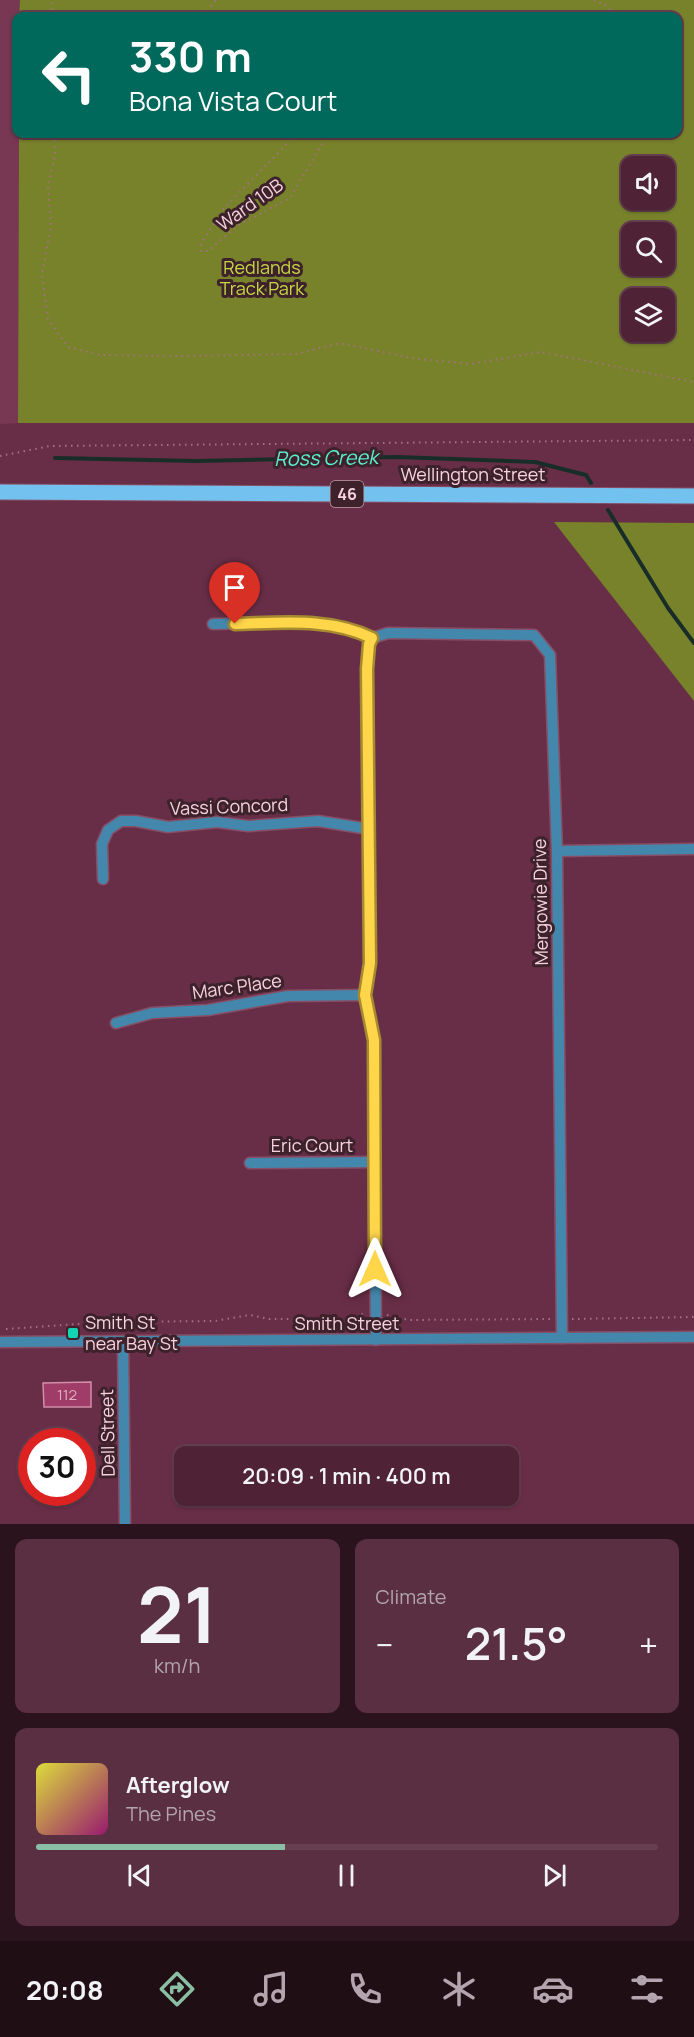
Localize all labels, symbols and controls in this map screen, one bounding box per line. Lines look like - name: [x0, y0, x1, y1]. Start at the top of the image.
- text: 330 m: [129, 27, 252, 85]
- icon: left: [30, 36, 108, 114]
- text: Bona Vista Court: [129, 82, 337, 119]
- map controls: [621, 156, 675, 342]
- button: sound: [621, 156, 675, 210]
- street label: Ward 10B: [212, 173, 287, 236]
- button: search: [621, 222, 675, 276]
- park label: Redlands Track Park: [220, 255, 305, 300]
- button: layers: [621, 288, 675, 342]
- water label: Ross Creek: [274, 443, 381, 472]
- street label: Wellington Street: [401, 462, 545, 486]
- road number: 46: [330, 481, 364, 507]
- pin: [209, 562, 260, 624]
- icon: arrive: [218, 571, 251, 604]
- street label: Vassi Concord: [169, 792, 288, 820]
- street label: Mergowie Drive: [527, 838, 553, 966]
- street label: Marc Place: [190, 968, 283, 1004]
- street label: Eric Court: [271, 1133, 353, 1157]
- position arrow: [343, 1237, 407, 1301]
- place label: Smith St near Bay St: [85, 1310, 178, 1355]
- street label: Smith Street: [295, 1311, 399, 1335]
- marker: Smith St near Bay St: [66, 1326, 80, 1340]
- house number: 112: [57, 1384, 77, 1405]
- street label: Dell Street: [94, 1389, 120, 1477]
- speed limit sign: 30: [18, 1428, 96, 1506]
- text: 20:09 · 1 min · 400 m: [242, 1461, 451, 1491]
- text: 21: [137, 1560, 218, 1666]
- text: Climate: [376, 1583, 447, 1610]
- text: 21.5°: [465, 1612, 568, 1674]
- text: −: [376, 1622, 393, 1667]
- text: +: [639, 1622, 658, 1667]
- text: km/h: [154, 1652, 201, 1679]
- text: Afterglow: [126, 1770, 230, 1800]
- text: The Pines: [126, 1800, 216, 1827]
- icon: previous: [123, 1859, 156, 1892]
- icon: pause: [330, 1859, 363, 1892]
- icon: next: [538, 1859, 571, 1892]
- icon: directions: [156, 1968, 198, 2010]
- icon: music: [250, 1968, 292, 2010]
- icon: phone: [344, 1968, 386, 2010]
- icon: climate: [438, 1968, 480, 2010]
- icon: car: [532, 1968, 574, 2010]
- icon: filters: [626, 1968, 668, 2010]
- text: 20:08: [26, 1971, 103, 2008]

